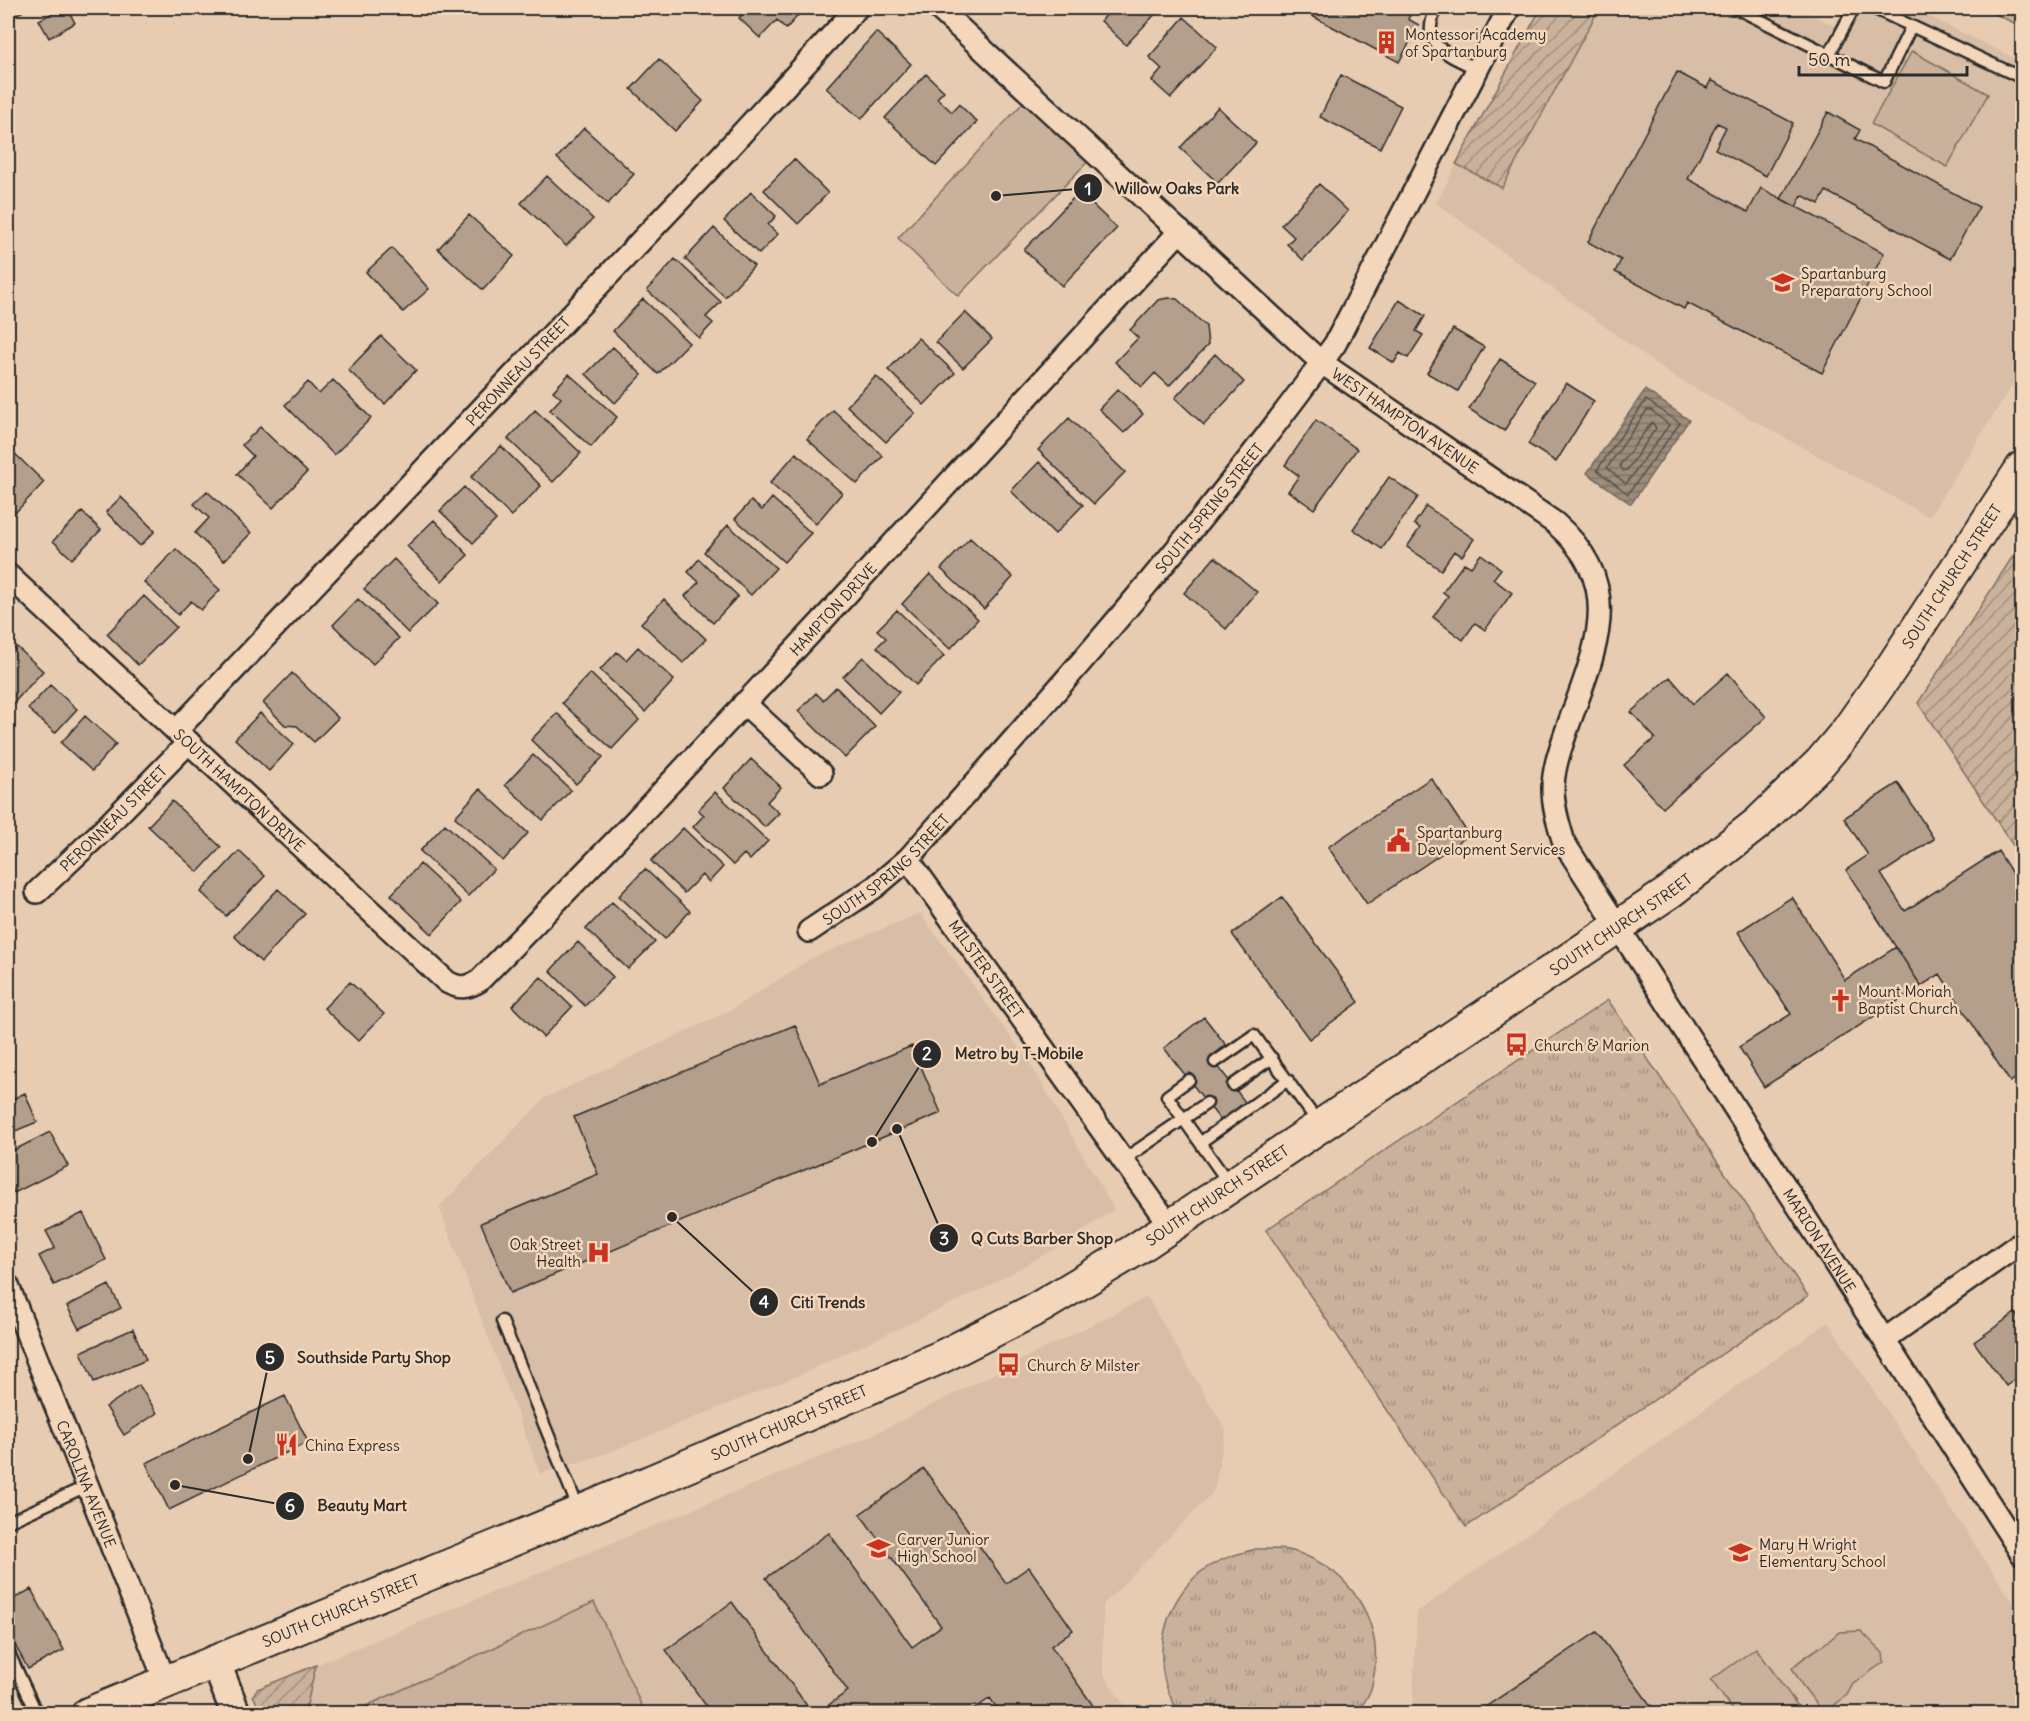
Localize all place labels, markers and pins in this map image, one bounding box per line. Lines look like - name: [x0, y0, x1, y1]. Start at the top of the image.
- place label: Montessori Academy of Spartanburg: [1405, 25, 1546, 61]
- building icon: Montessori Academy of Spartanburg: [1374, 30, 1400, 56]
- callout: Willow Oaks Park: [1073, 171, 1251, 205]
- place label: Spartanburg Preparatory School: [1801, 264, 1932, 300]
- school or university icon: Spartanburg Preparatory School: [1770, 269, 1796, 295]
- place label: Spartanburg Development Services: [1417, 823, 1565, 859]
- public building icon: Spartanburg Development Services: [1386, 828, 1412, 854]
- place label: Mount Moriah Baptist Church: [1858, 982, 1959, 1018]
- church icon: Mount Moriah Baptist Church: [1827, 987, 1853, 1013]
- bus stop icon: Church & Marion: [1503, 1032, 1529, 1058]
- place label: Church & Marion: [1534, 1036, 1650, 1055]
- callout: Metro by T-Mobile: [912, 1037, 1095, 1071]
- callout: Q Cuts Barber Shop: [929, 1221, 1125, 1255]
- place label: Oak Street Health: [510, 1235, 581, 1271]
- hospital icon: Oak Street Health: [586, 1240, 612, 1266]
- callout: Citi Trends: [749, 1285, 877, 1319]
- callout: Southside Party Shop: [255, 1340, 463, 1374]
- bus stop icon: Church & Milster: [996, 1352, 1022, 1378]
- place label: Church & Milster: [1027, 1356, 1140, 1375]
- restaurant icon: China Express: [274, 1432, 300, 1458]
- place label: China Express: [305, 1436, 400, 1455]
- callout: Beauty Mart: [275, 1489, 419, 1523]
- place label: Carver Junior High School: [897, 1530, 989, 1566]
- school or university icon: Carver Junior High School: [866, 1535, 892, 1561]
- place label: Mary H Wright Elementary School: [1759, 1535, 1886, 1571]
- school or university icon: Mary H Wright Elementary School: [1728, 1540, 1754, 1566]

